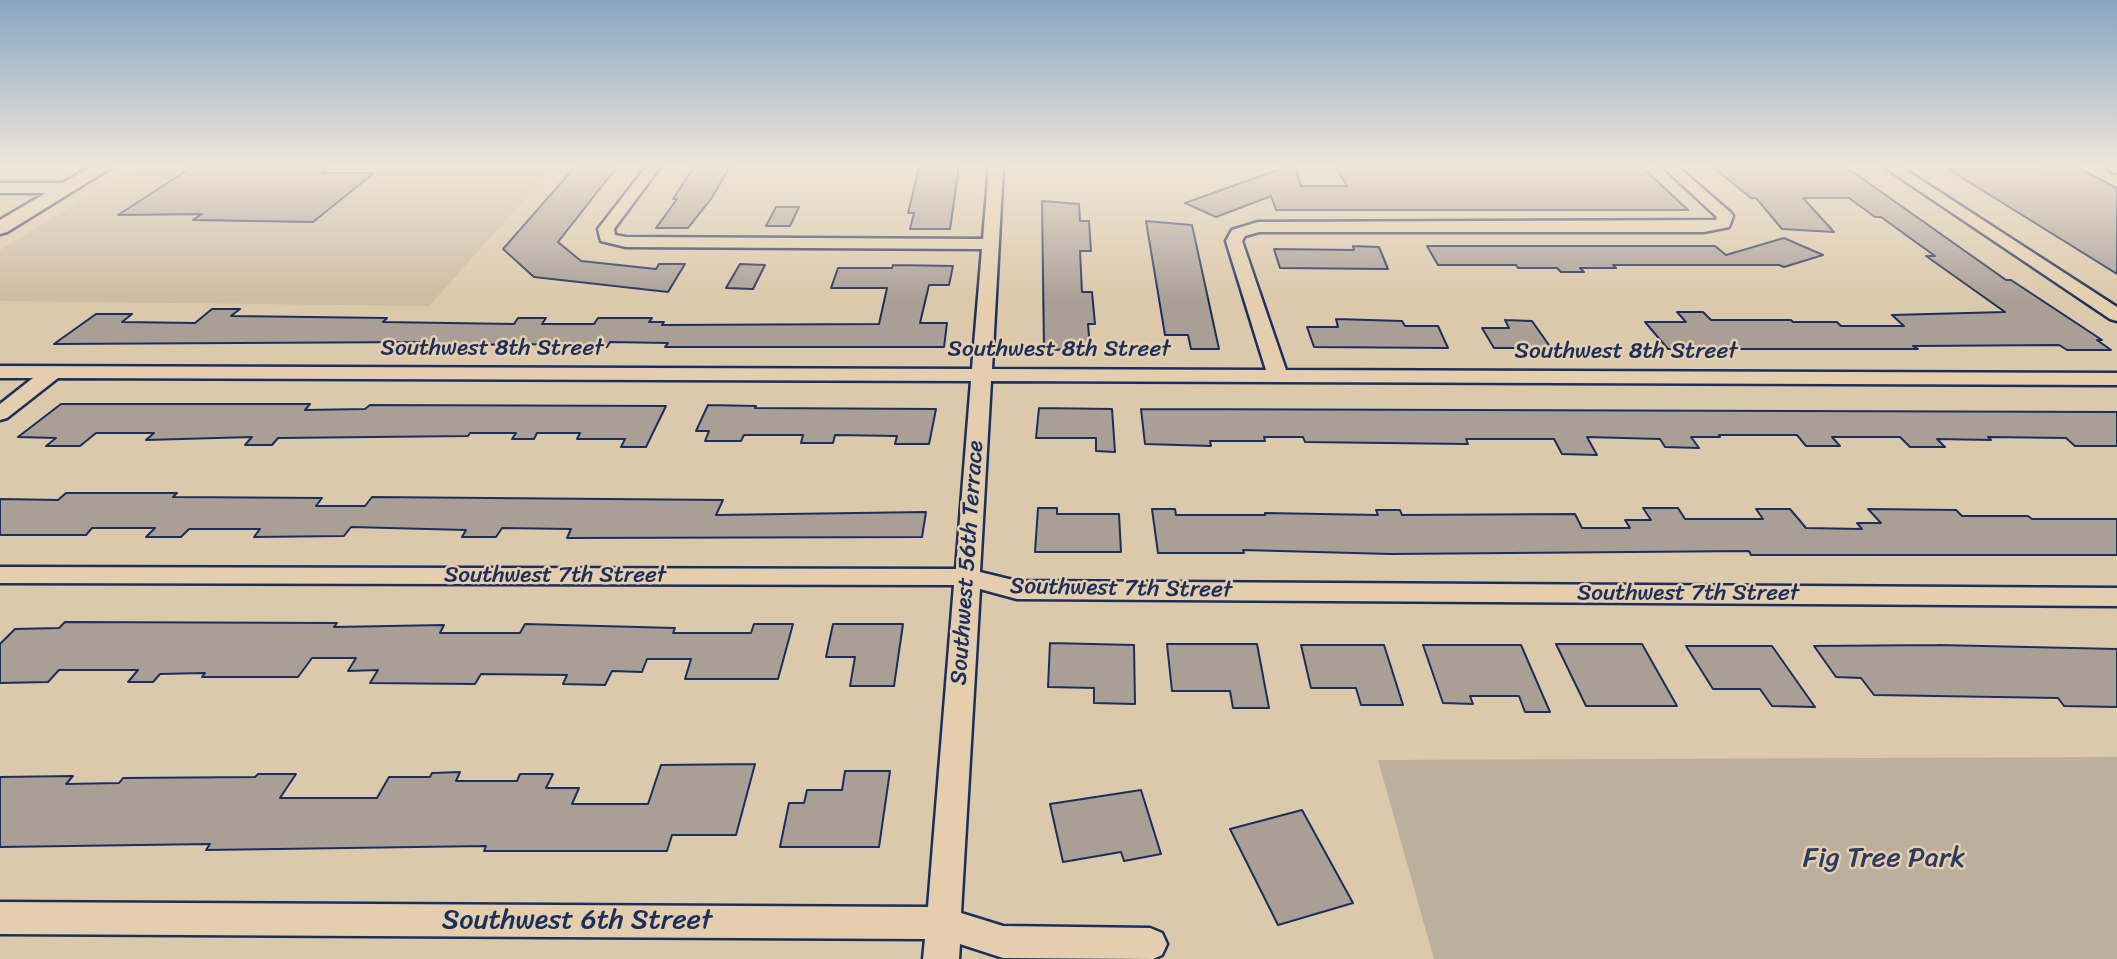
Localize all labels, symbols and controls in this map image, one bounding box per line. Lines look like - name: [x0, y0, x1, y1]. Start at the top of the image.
- street label: Southwest 8th Street: [381, 335, 603, 363]
- street label: Southwest 8th Street: [948, 336, 1170, 364]
- street label: Southwest 8th Street: [1515, 338, 1737, 366]
- street label: Southwest 56th Terrace: [946, 440, 990, 686]
- street label: Southwest 7th Street: [444, 562, 666, 590]
- street label: Southwest 7th Street: [1010, 573, 1232, 605]
- street label: Southwest 7th Street: [1577, 580, 1799, 608]
- park label: Fig Tree Park: [1803, 842, 1965, 876]
- street label: Southwest 6th Street: [442, 904, 712, 938]

